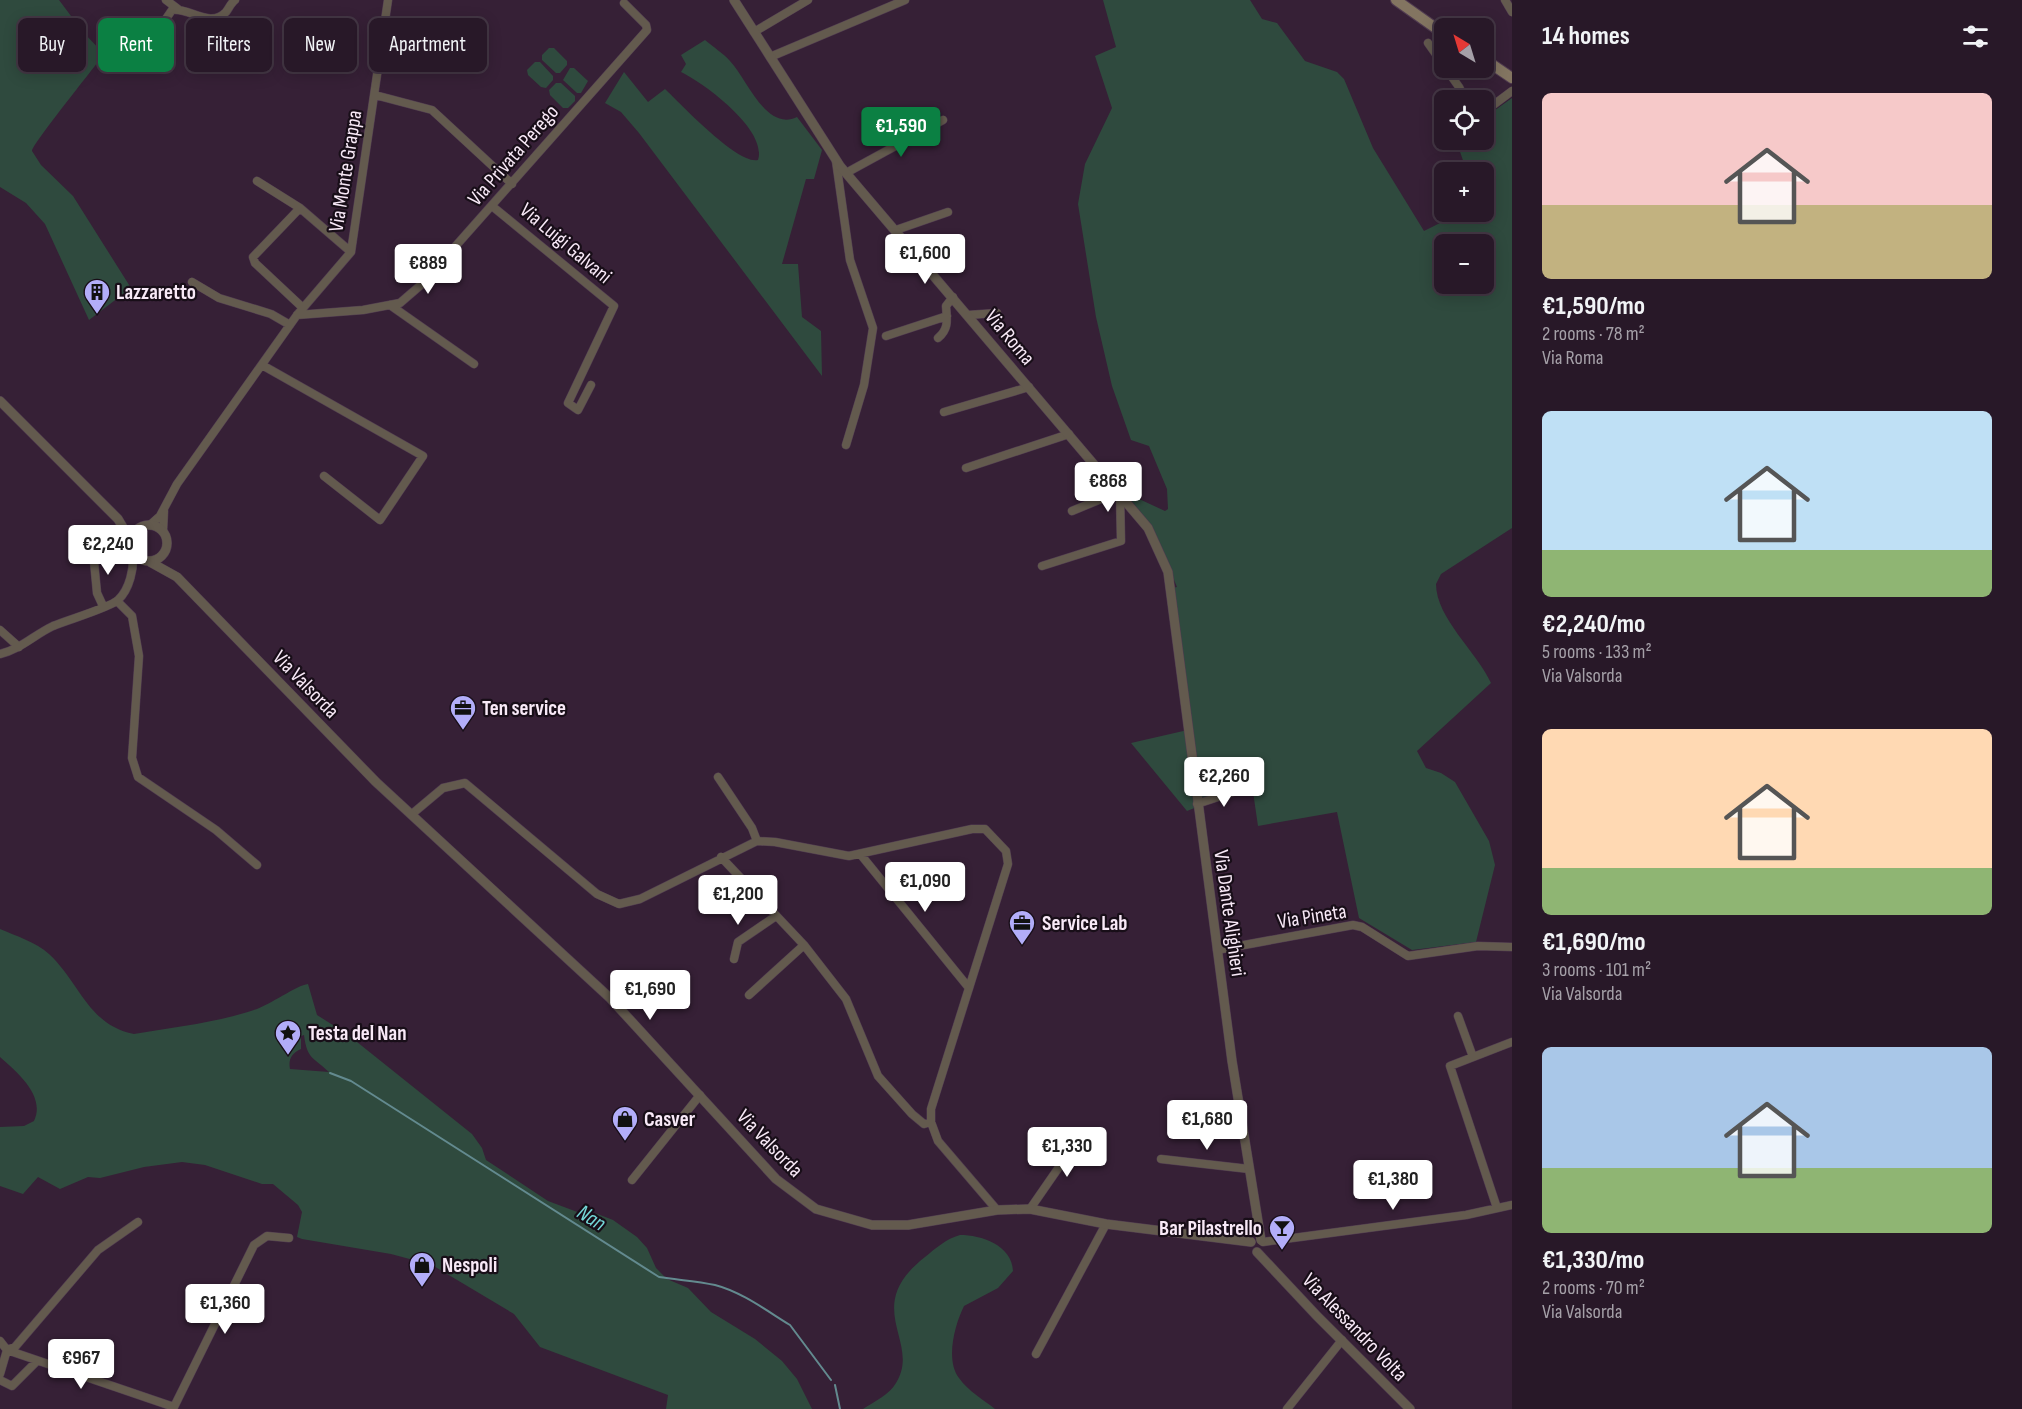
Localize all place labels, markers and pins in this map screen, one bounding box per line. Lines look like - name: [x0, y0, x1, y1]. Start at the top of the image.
- pin: €1,590: [852, 107, 950, 158]
- pin: €1,600: [876, 234, 974, 285]
- pin: €889: [392, 244, 464, 295]
- building icon: Lazzaretto: [82, 277, 112, 315]
- place label: Lazzaretto: [116, 280, 196, 305]
- pin: €868: [1072, 462, 1144, 513]
- pin: €2,240: [59, 525, 157, 576]
- office icon: Ten service: [448, 693, 478, 731]
- place label: Ten service: [482, 696, 566, 721]
- pin: €2,260: [1175, 757, 1273, 808]
- pin: €1,090: [876, 862, 974, 913]
- pin: €1,200: [689, 875, 787, 926]
- office icon: Service Lab: [1007, 908, 1037, 946]
- place label: Service Lab: [1042, 911, 1127, 936]
- pin: €1,690: [601, 970, 699, 1021]
- place icon: Testa del Nan: [273, 1018, 303, 1056]
- place label: Testa del Nan: [308, 1021, 406, 1046]
- pin: €1,680: [1158, 1100, 1256, 1151]
- shop icon: Casver: [610, 1104, 640, 1142]
- place label: Casver: [644, 1107, 696, 1132]
- pin: €1,330: [1018, 1127, 1116, 1178]
- pin: €1,380: [1344, 1160, 1442, 1211]
- bar icon: Bar Pilastrello: [1267, 1213, 1297, 1251]
- place label: Bar Pilastrello: [1159, 1216, 1262, 1241]
- shop icon: Nespoli: [407, 1250, 437, 1288]
- place label: Nespoli: [442, 1253, 497, 1278]
- pin: €1,360: [176, 1284, 274, 1335]
- pin: €967: [45, 1339, 117, 1390]

